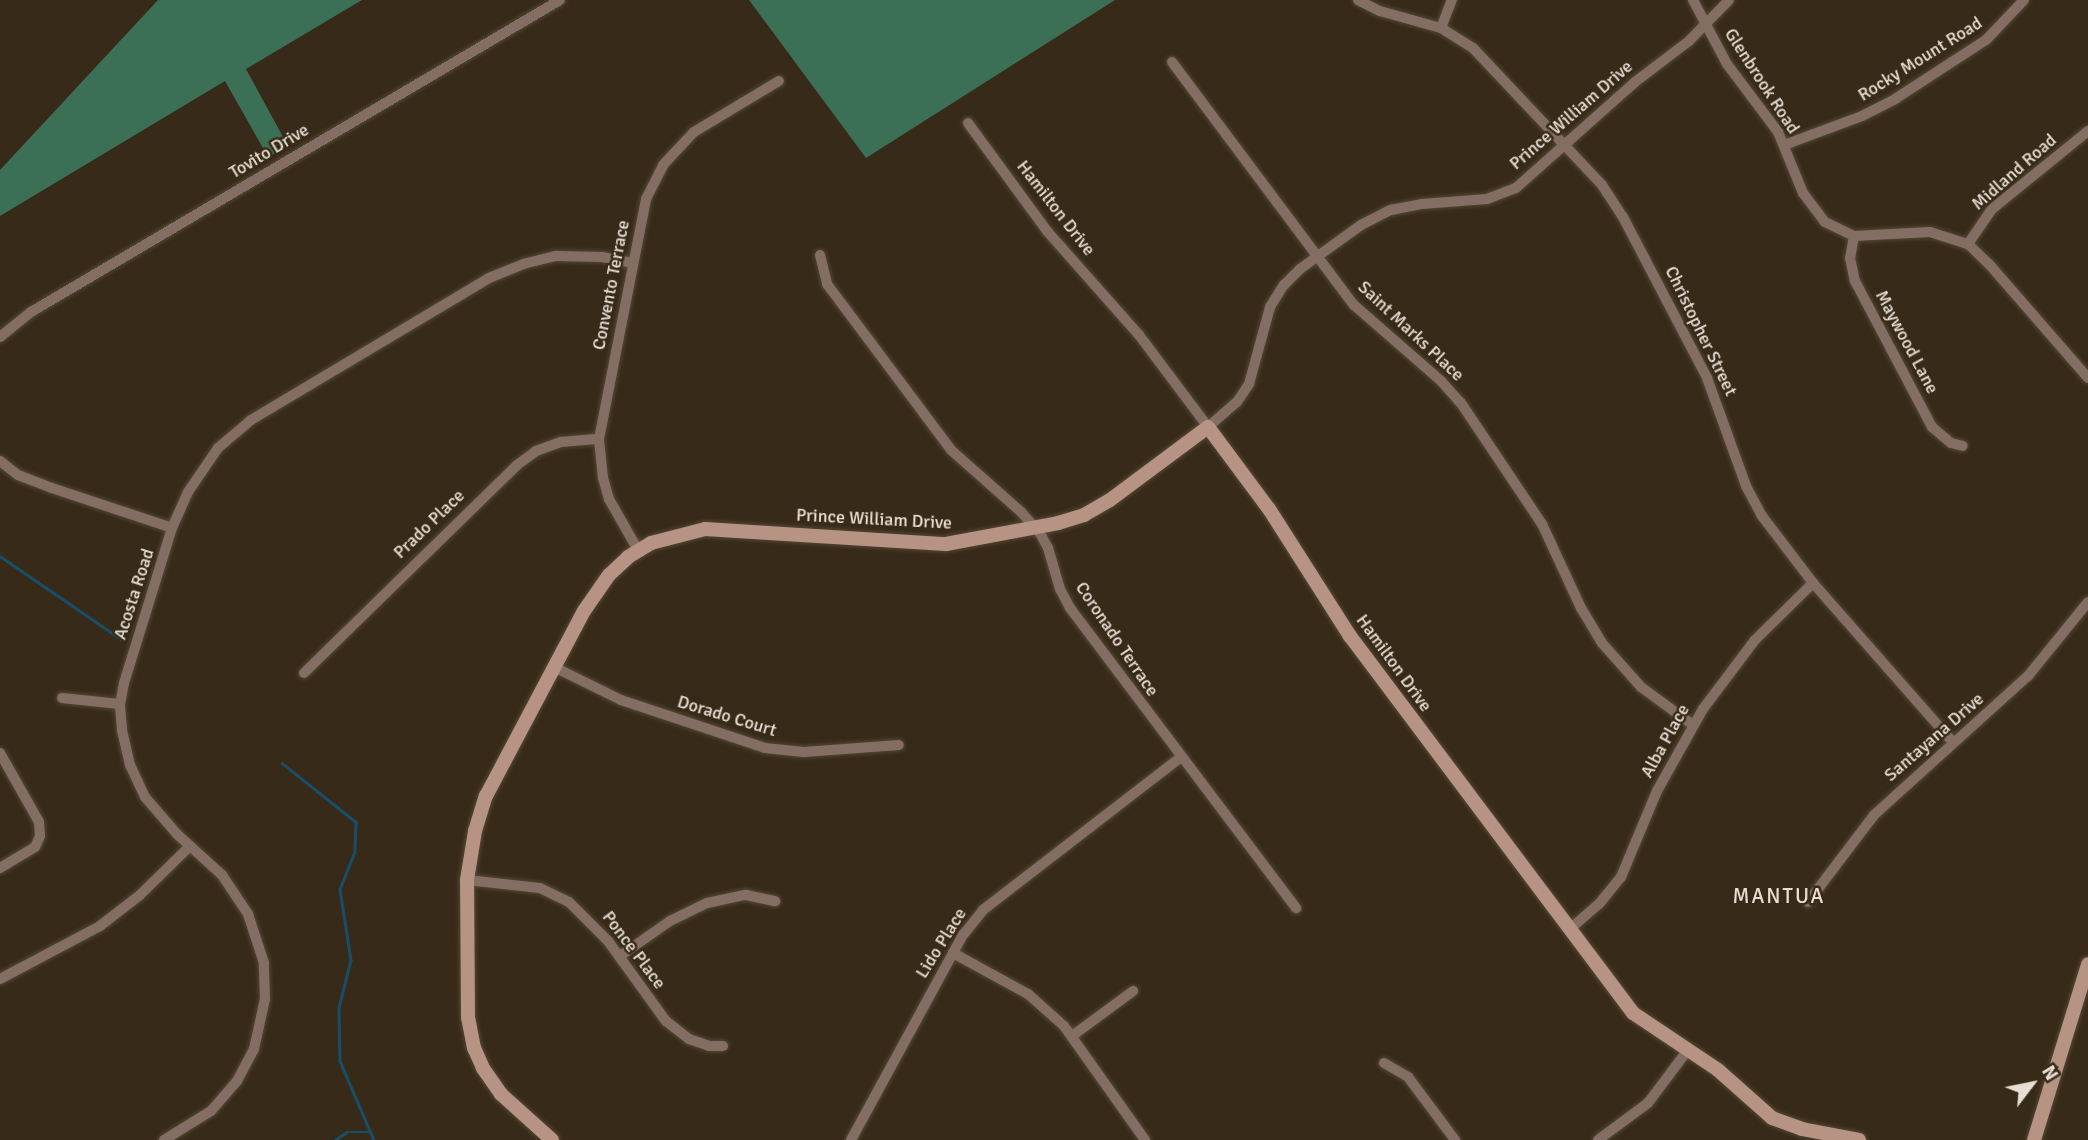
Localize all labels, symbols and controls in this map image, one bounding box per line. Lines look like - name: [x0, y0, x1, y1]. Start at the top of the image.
- street label: Rocky Mount Road: [1854, 12, 1986, 106]
- street label: Glenbrook Road: [1720, 24, 1804, 138]
- street label: Prince William Drive: [1505, 56, 1637, 174]
- street label: Tovito Drive: [225, 119, 313, 183]
- street label: Midland Road: [1967, 129, 2061, 215]
- street label: Hamilton Drive: [1012, 156, 1100, 260]
- street label: Convento Terrace: [588, 218, 634, 352]
- street label: Christopher Street: [1660, 263, 1742, 399]
- street label: Saint Marks Place: [1353, 276, 1469, 386]
- street label: Maywood Lane: [1871, 287, 1943, 397]
- street label: Prado Place: [389, 485, 469, 563]
- street label: Prince William Drive: [796, 504, 952, 534]
- street label: Acosta Road: [109, 546, 159, 642]
- street label: Coronado Terrace: [1071, 578, 1163, 700]
- street label: Hamilton Drive: [1351, 610, 1437, 716]
- street label: Santayana Drive: [1880, 688, 1988, 786]
- street label: Dorado Court: [675, 691, 779, 741]
- street label: Alba Place: [1636, 700, 1694, 782]
- district label: MANTUA: [1733, 883, 1825, 909]
- street label: Lido Place: [911, 904, 971, 982]
- street label: Ponce Place: [598, 907, 670, 993]
- north arrow: [1997, 1049, 2067, 1119]
- text: N: [2036, 1061, 2063, 1085]

